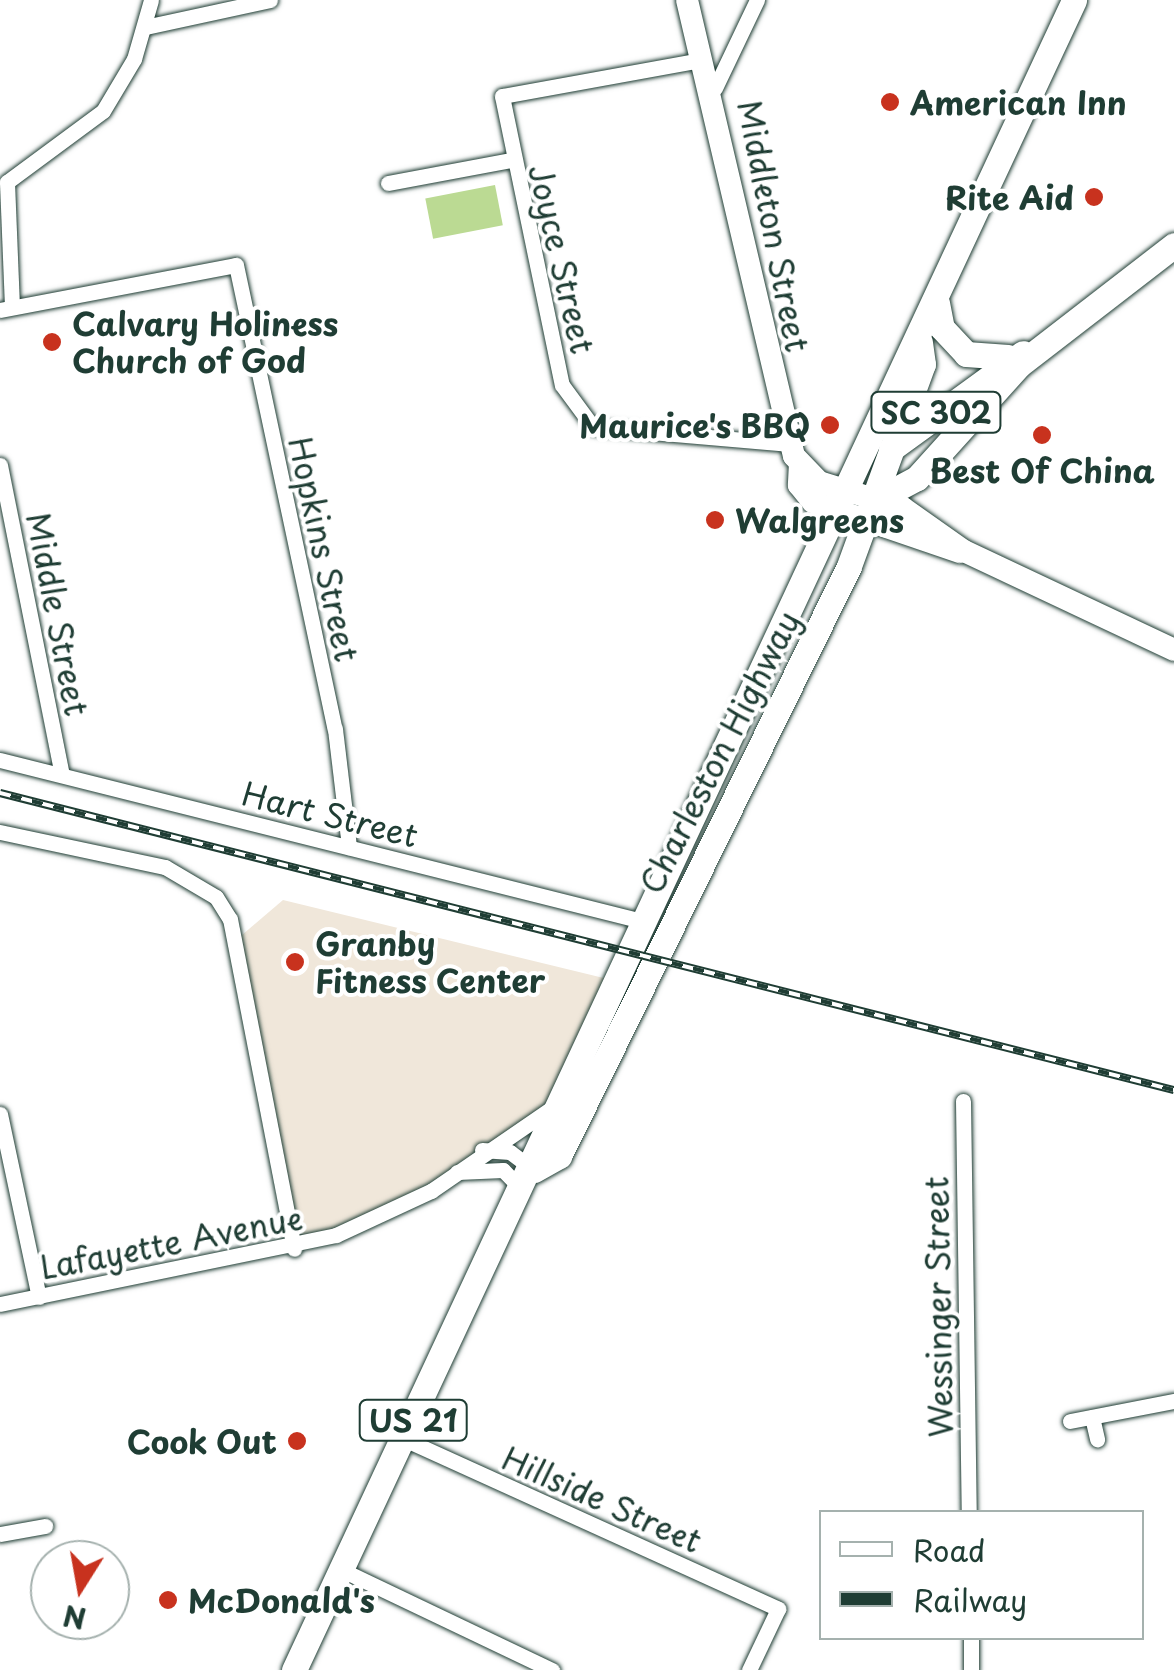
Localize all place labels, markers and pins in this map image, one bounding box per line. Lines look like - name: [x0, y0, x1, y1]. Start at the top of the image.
- place label: American Inn: [910, 83, 1126, 121]
- marker: American Inn: [879, 91, 901, 113]
- place label: Rite Aid: [944, 178, 1074, 216]
- marker: Rite Aid: [1083, 186, 1105, 208]
- place label: Calvary Holiness Church of God: [72, 305, 341, 380]
- marker: Calvary Holiness Church of God: [41, 331, 63, 353]
- place label: Maurice's BBQ: [578, 406, 810, 444]
- marker: Maurice's BBQ: [819, 414, 841, 436]
- marker: Best Of China: [1031, 424, 1053, 446]
- place label: Best Of China: [928, 451, 1156, 489]
- place label: Walgreens: [735, 501, 904, 539]
- marker: Walgreens: [704, 509, 726, 531]
- place label: Granby Fitness Center: [315, 925, 547, 1000]
- marker: Granby Fitness Center: [284, 951, 306, 973]
- place label: Cook Out: [123, 1422, 277, 1460]
- marker: Cook Out: [286, 1430, 308, 1452]
- place label: McDonald's: [188, 1581, 375, 1619]
- marker: McDonald's: [157, 1589, 179, 1611]

